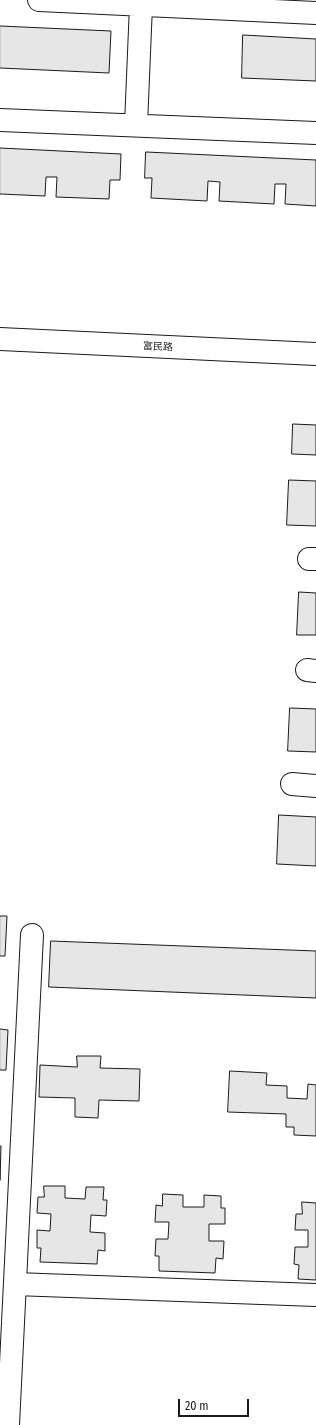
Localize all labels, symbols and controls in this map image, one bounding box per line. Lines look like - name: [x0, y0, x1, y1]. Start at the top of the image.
- street label: 富民路: [143, 340, 173, 354]
- scale bar: [180, 1391, 251, 1417]
- text: 20 m: [185, 1399, 209, 1413]

